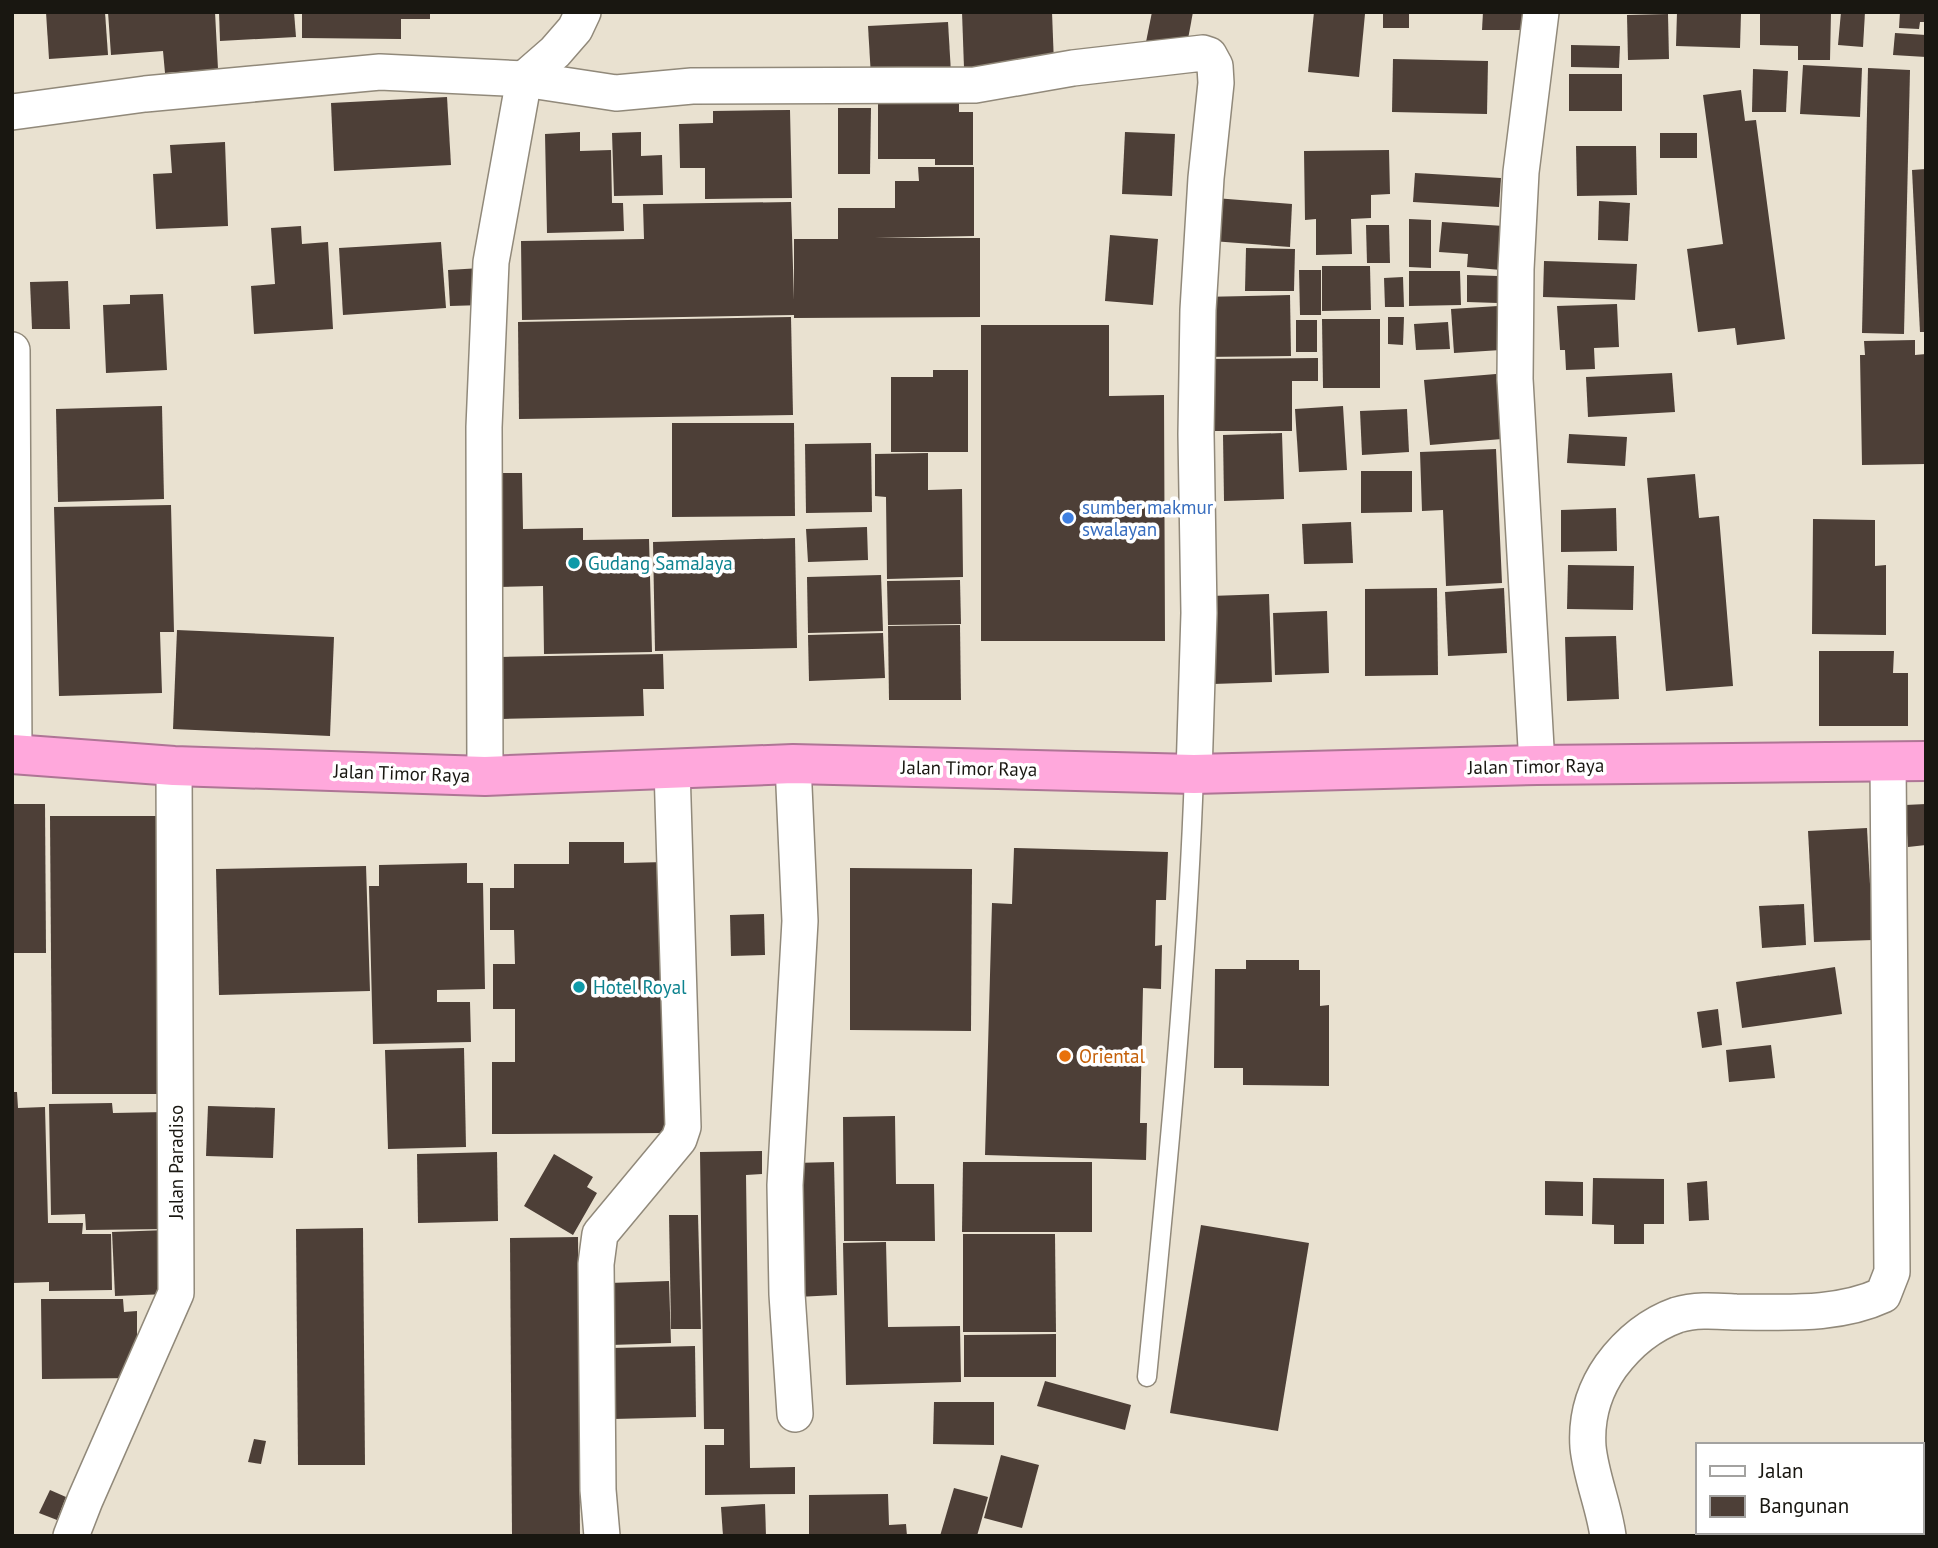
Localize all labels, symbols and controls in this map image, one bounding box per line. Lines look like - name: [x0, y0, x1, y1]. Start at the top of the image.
- place label: sumber makmur swalayan: [1082, 495, 1214, 541]
- marker: sumber makmur swalayan: [1060, 510, 1076, 526]
- place label: Gudang SamaJaya: [588, 551, 733, 575]
- marker: Gudang SamaJaya: [566, 555, 582, 571]
- street label: Jalan Timor Raya: [1467, 753, 1604, 779]
- street label: Jalan Timor Raya: [900, 755, 1037, 781]
- street label: Jalan Timor Raya: [332, 759, 471, 787]
- place label: Hotel Royal: [593, 975, 687, 999]
- marker: Hotel Royal: [571, 979, 587, 995]
- place label: Oriental: [1079, 1044, 1145, 1068]
- marker: Oriental: [1057, 1048, 1073, 1064]
- street label: Jalan Paradiso: [164, 1105, 188, 1220]
- legend: [1696, 1443, 1924, 1534]
- text: Jalan: [1758, 1457, 1804, 1484]
- text: Bangunan: [1759, 1492, 1849, 1519]

